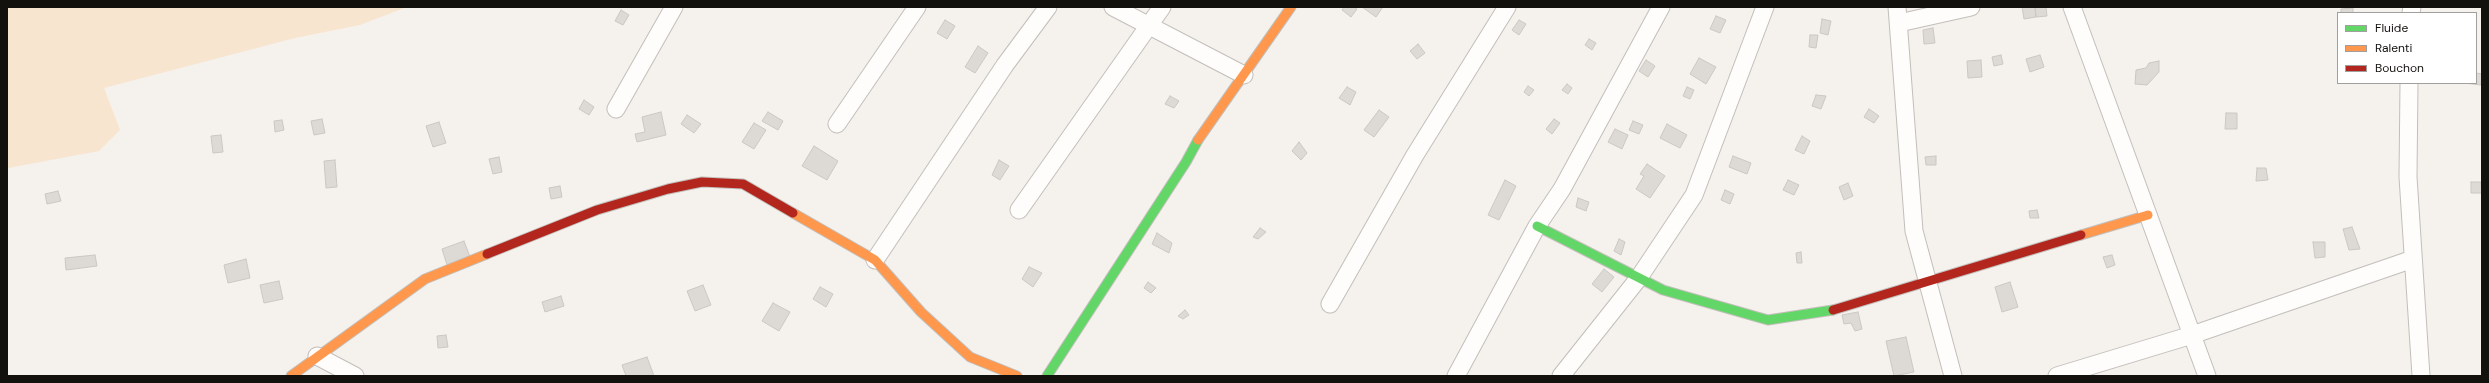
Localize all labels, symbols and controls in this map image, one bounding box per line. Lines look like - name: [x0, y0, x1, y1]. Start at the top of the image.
- legend: [2337, 12, 2477, 84]
- text: Fluide: [2375, 20, 2408, 36]
- text: Ralenti: [2375, 40, 2412, 56]
- text: Bouchon: [2375, 60, 2424, 76]

